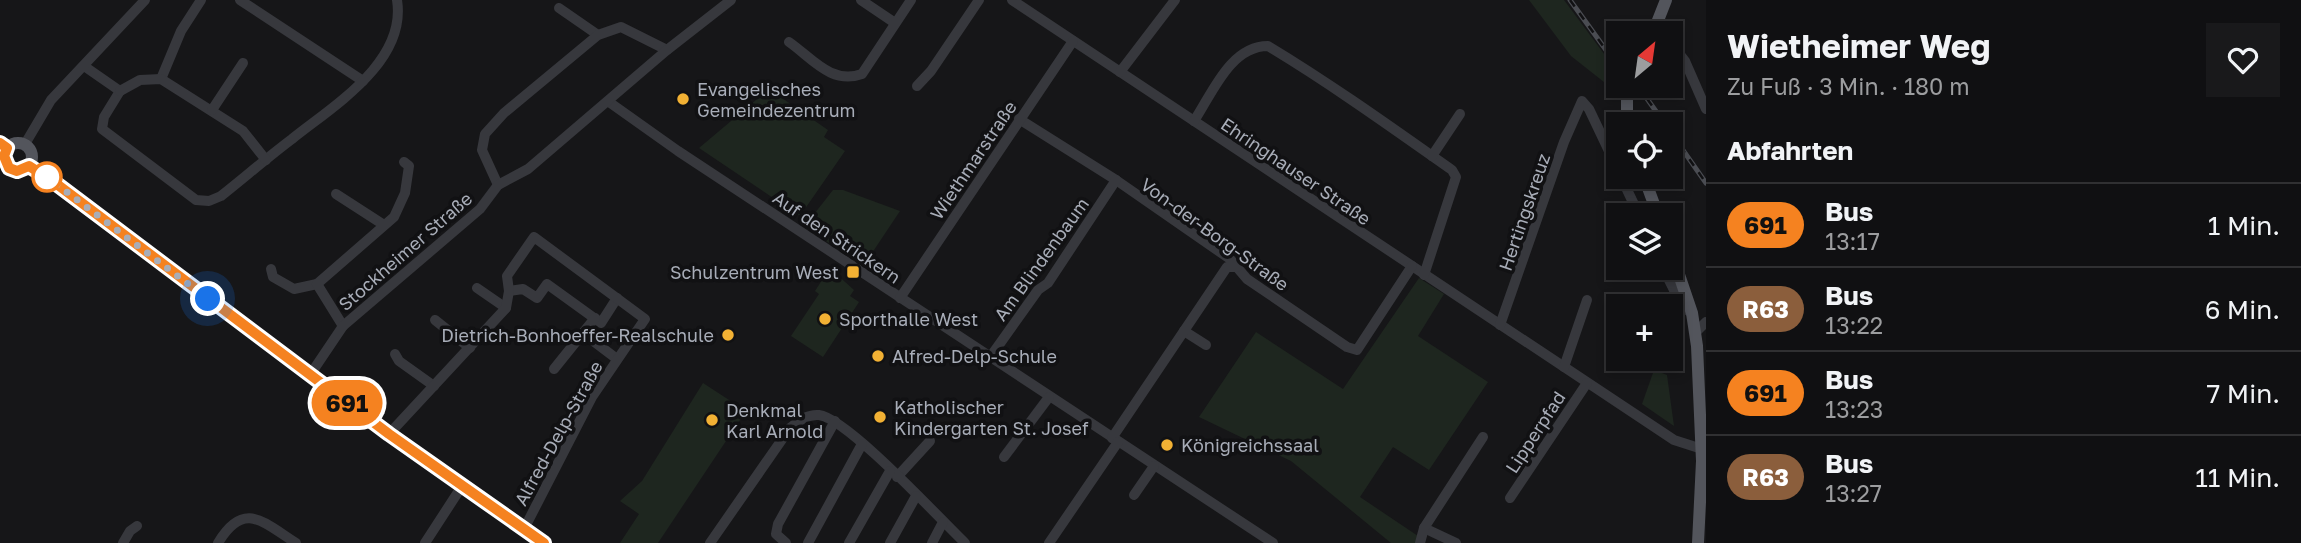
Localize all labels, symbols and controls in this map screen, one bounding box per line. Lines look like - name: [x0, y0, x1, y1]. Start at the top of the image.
- north arrow: [1606, 21, 1684, 98]
- map controls: [1606, 21, 1683, 371]
- button: heart: [2206, 23, 2280, 97]
- text: Wietheimer Weg: [1727, 26, 1991, 65]
- text: Zu Fuß · 3 Min. · 180 m: [1727, 72, 1970, 100]
- place label: Evangelisches Gemeindezentrum: [697, 78, 855, 121]
- marker: Evangelisches Gemeindezentrum: [675, 91, 691, 107]
- street label: Wiethmarstraße: [925, 96, 1021, 224]
- button: locate: [1606, 112, 1683, 189]
- street label: Ehringhauser Straße: [1217, 113, 1375, 229]
- text: Abfahrten: [1727, 135, 1853, 166]
- street label: Hertingskreuz: [1494, 150, 1554, 274]
- unlabelled marker: [32, 162, 62, 192]
- street label: Von-der-Borg-Straße: [1137, 173, 1293, 295]
- street label: Auf den Strickern: [769, 186, 905, 288]
- street label: Stockheimer Straße: [334, 187, 476, 315]
- street label: Am Blindenbaum: [989, 193, 1093, 325]
- text: Bus: [1825, 196, 1873, 227]
- button: layers: [1606, 203, 1683, 280]
- text: 691: [1744, 210, 1787, 239]
- text: 1 Min.: [2208, 210, 2280, 241]
- text: 13:17: [1825, 227, 1880, 255]
- place label: Schulzentrum West: [670, 261, 839, 283]
- marker: Schulzentrum West: [845, 264, 861, 280]
- text: Bus: [1825, 280, 1873, 311]
- your location: [190, 281, 225, 316]
- button: +: [1606, 294, 1683, 371]
- text: R63: [1742, 294, 1789, 323]
- text: 6 Min.: [2205, 294, 2280, 325]
- place label: Sporthalle West: [839, 308, 978, 330]
- marker: Sporthalle West: [817, 311, 833, 327]
- text: 13:22: [1825, 311, 1883, 339]
- place label: Dietrich-Bonhoeffer-Realschule: [441, 324, 714, 346]
- marker: Dietrich-Bonhoeffer-Realschule: [720, 327, 736, 343]
- place label: Alfred-Delp-Schule: [892, 345, 1057, 367]
- marker: Alfred-Delp-Schule: [870, 348, 886, 364]
- street label: Alfred-Delp-Straße: [509, 357, 607, 509]
- text: Bus: [1825, 364, 1873, 395]
- text: 691: [1744, 378, 1787, 407]
- text: 7 Min.: [2207, 378, 2280, 409]
- line badge: 691: [307, 380, 387, 426]
- street label: Lipperpfad: [1500, 387, 1570, 477]
- text: 691: [326, 388, 368, 417]
- text: 13:23: [1825, 395, 1883, 423]
- place label: Katholischer Kindergarten St. Josef: [894, 396, 1089, 439]
- place label: Denkmal Karl Arnold: [726, 399, 823, 442]
- marker: Katholischer Kindergarten St. Josef: [872, 409, 888, 425]
- marker: Denkmal Karl Arnold: [704, 412, 720, 428]
- place label: Königreichssaal: [1181, 434, 1319, 456]
- marker: Königreichssaal: [1159, 437, 1175, 453]
- text: Bus: [1825, 448, 1873, 479]
- text: R63: [1742, 462, 1789, 491]
- text: 11 Min.: [2195, 462, 2280, 493]
- text: 13:27: [1825, 479, 1882, 507]

